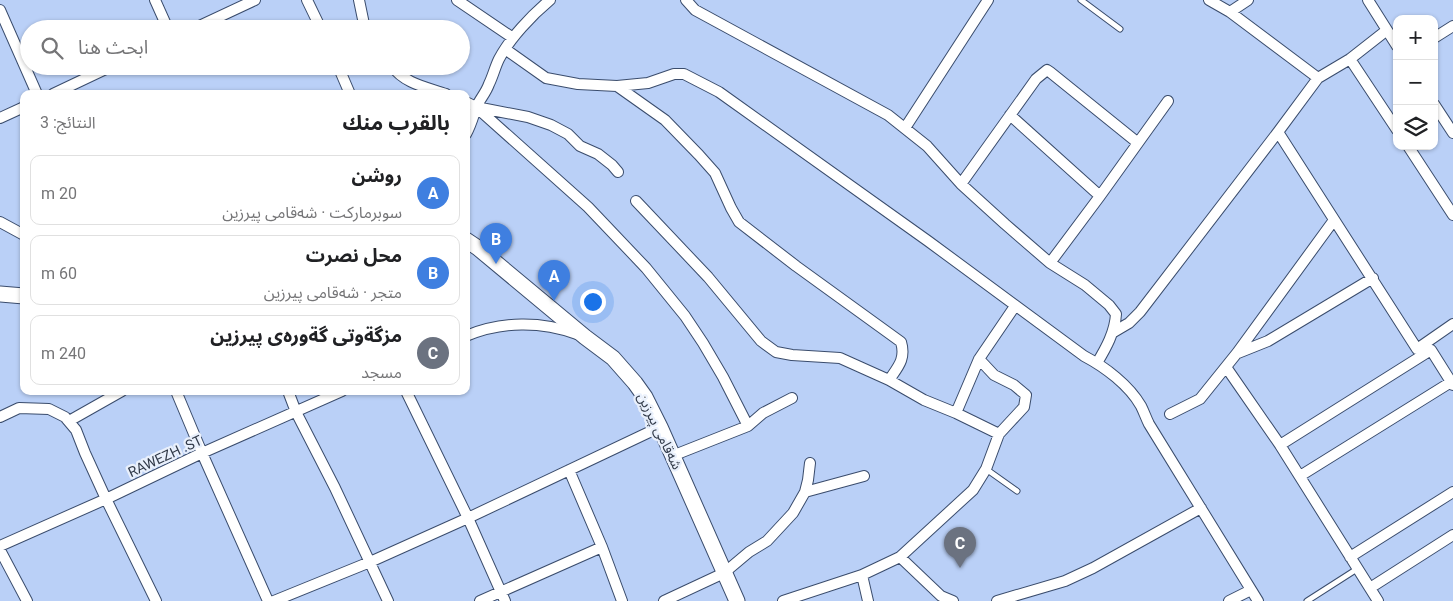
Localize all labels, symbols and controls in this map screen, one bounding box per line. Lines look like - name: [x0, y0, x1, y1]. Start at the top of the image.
- map controls: [1393, 15, 1438, 150]
- button: +: [1393, 15, 1438, 60]
- search box: [20, 20, 470, 75]
- icon: search: [38, 34, 66, 62]
- text: ابحث هنا: [78, 36, 148, 59]
- button: −: [1393, 60, 1438, 105]
- button: layers: [1393, 105, 1438, 150]
- text: بالقرب منك: [342, 111, 450, 135]
- text: النتائج: 3: [40, 113, 96, 132]
- text: روشن: [351, 164, 402, 187]
- text: 20 m: [41, 184, 77, 203]
- text: A: [428, 184, 438, 203]
- text: سوبرماركت · شەقامی پیرزین: [222, 203, 402, 222]
- pin: B: [480, 223, 512, 264]
- text: محل نصرت: [306, 244, 402, 267]
- pin: A: [538, 260, 570, 301]
- text: 60 m: [41, 264, 77, 283]
- text: B: [428, 264, 438, 283]
- text: متجر · شەقامی پیرزین: [264, 283, 402, 302]
- your location: [580, 289, 606, 315]
- text: مزگةوتی گةورەی پیرزین: [210, 324, 402, 347]
- text: 240 m: [41, 344, 86, 363]
- text: C: [428, 344, 438, 363]
- text: مسجد: [361, 363, 402, 382]
- street label: شەقامی پیرزین: [633, 390, 685, 473]
- street label: RAWEZH .ST: [125, 432, 205, 480]
- pin: C: [944, 527, 976, 568]

